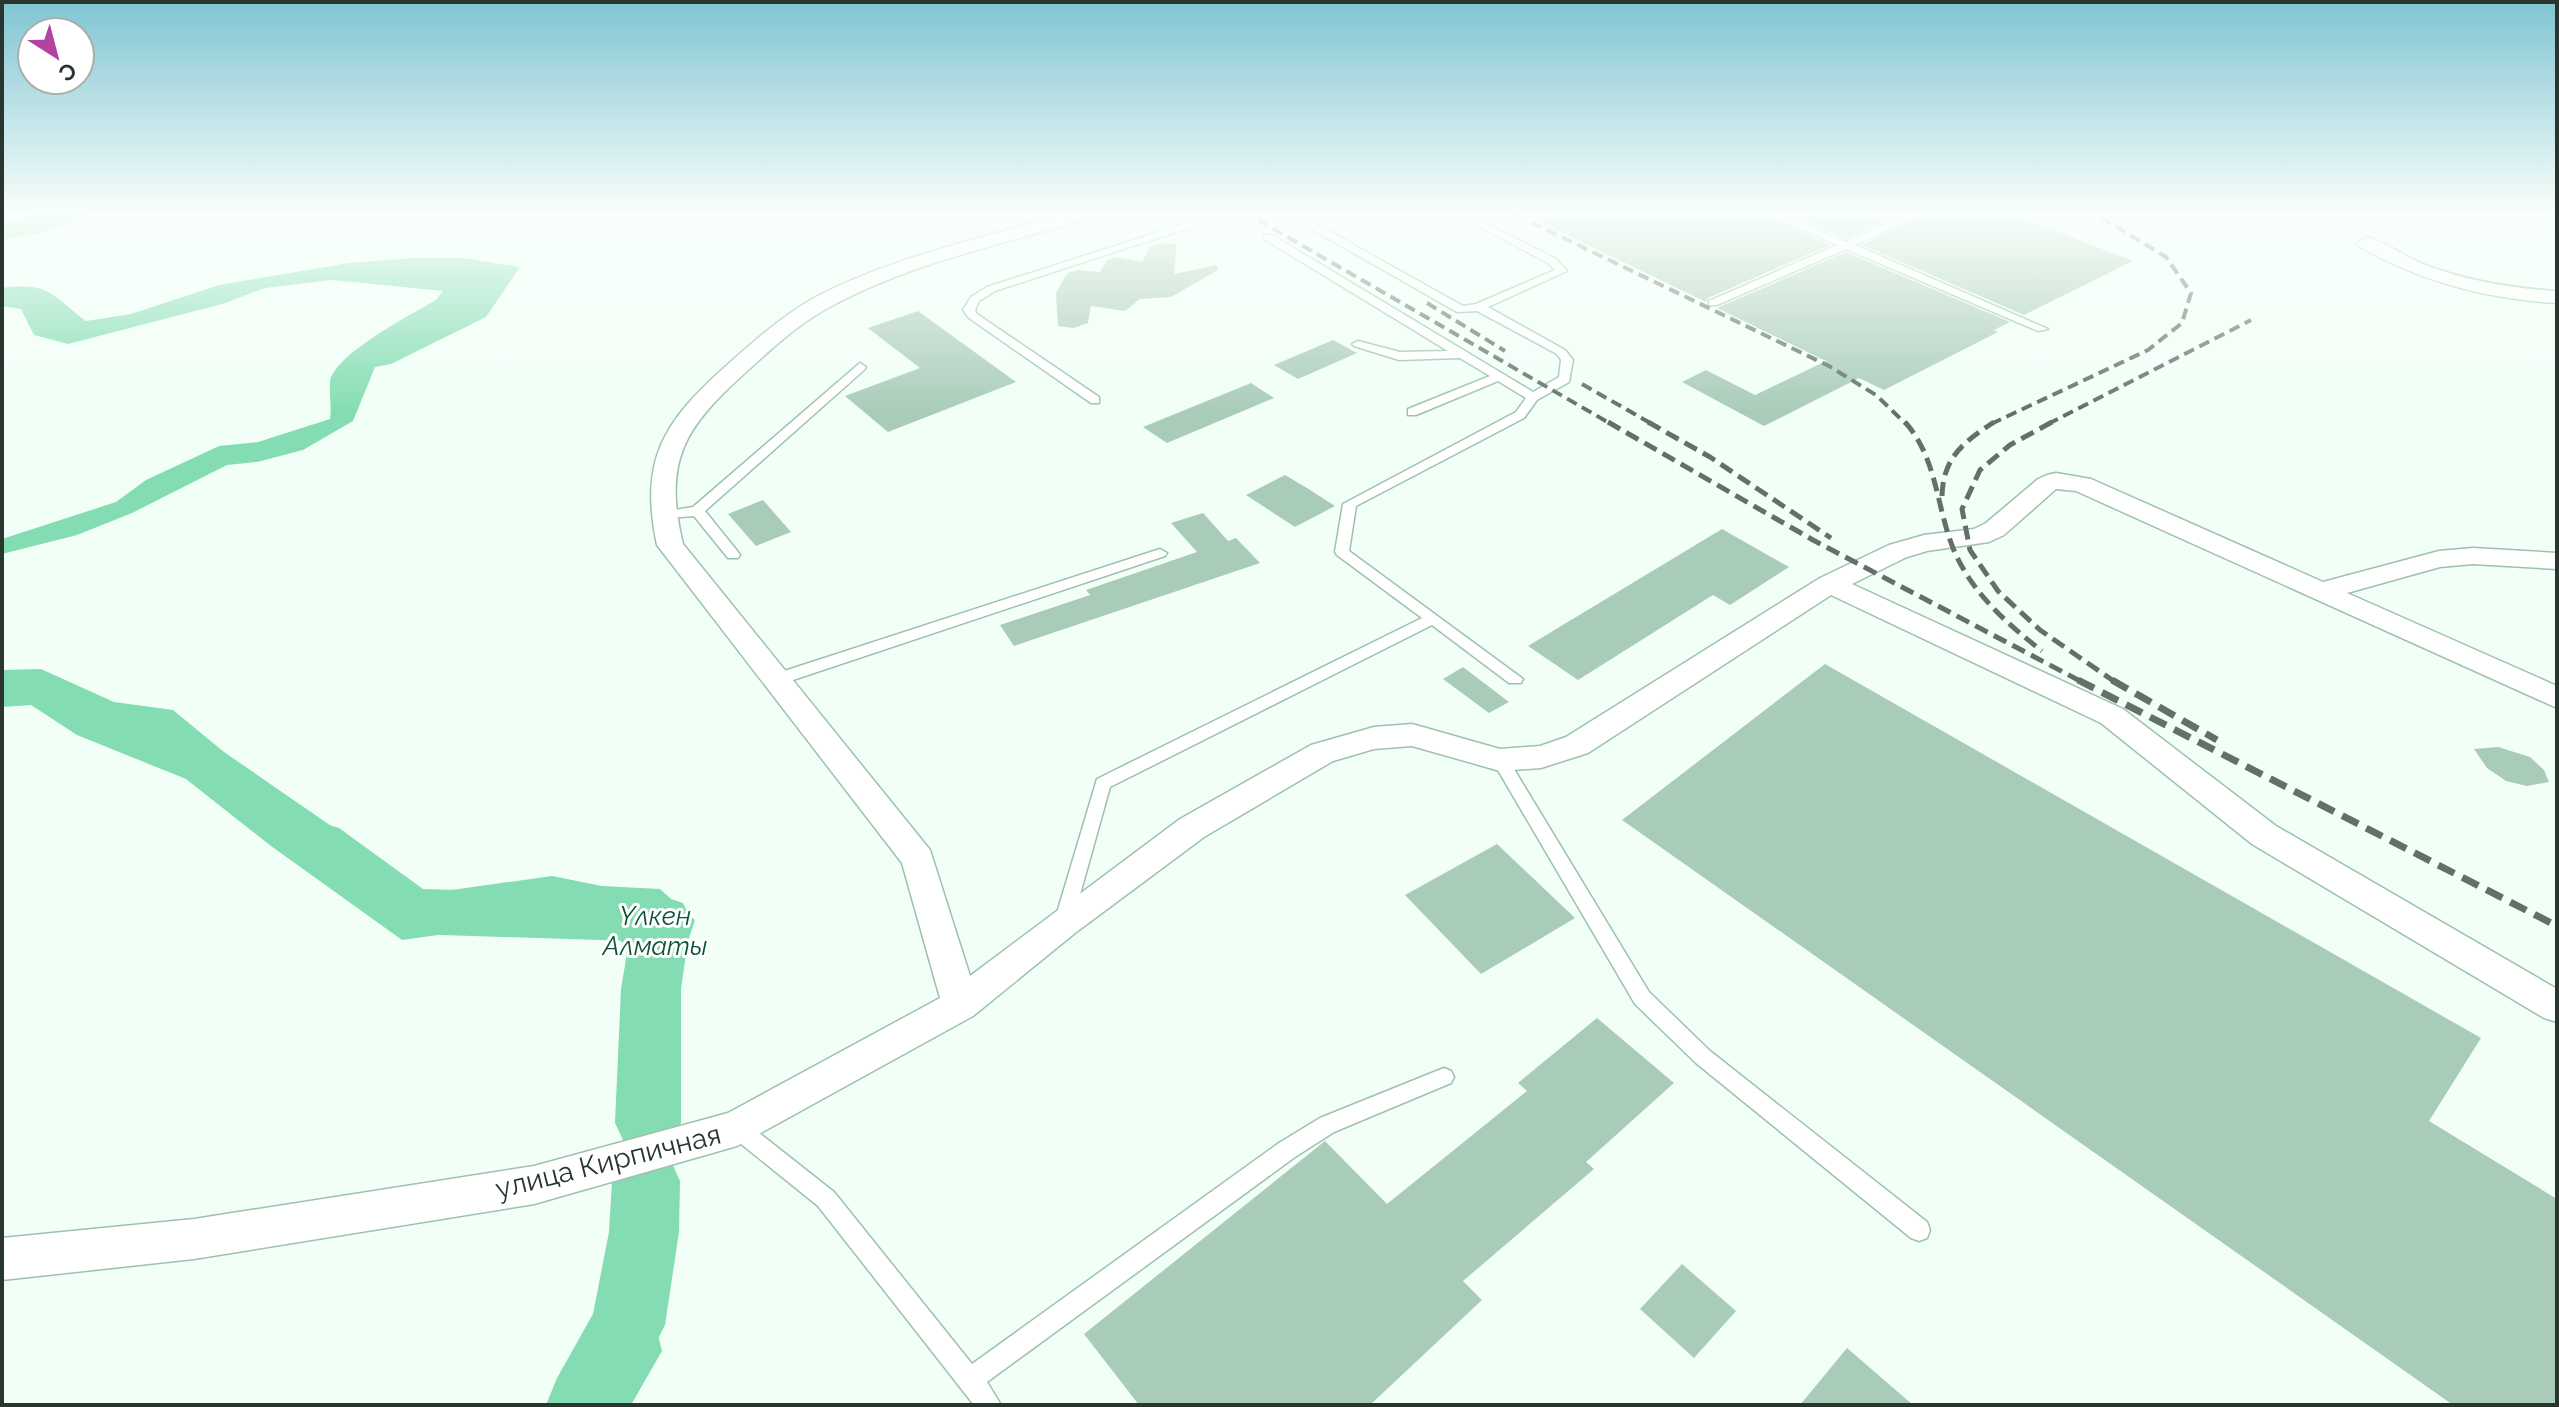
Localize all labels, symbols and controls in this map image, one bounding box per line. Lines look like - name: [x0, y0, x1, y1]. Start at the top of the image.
- north arrow: [16, 16, 96, 96]
- text: С: [54, 57, 82, 87]
- water label: Үлкен Алматы: [601, 901, 707, 961]
- street label: улица Кирпичная: [492, 1118, 724, 1205]

